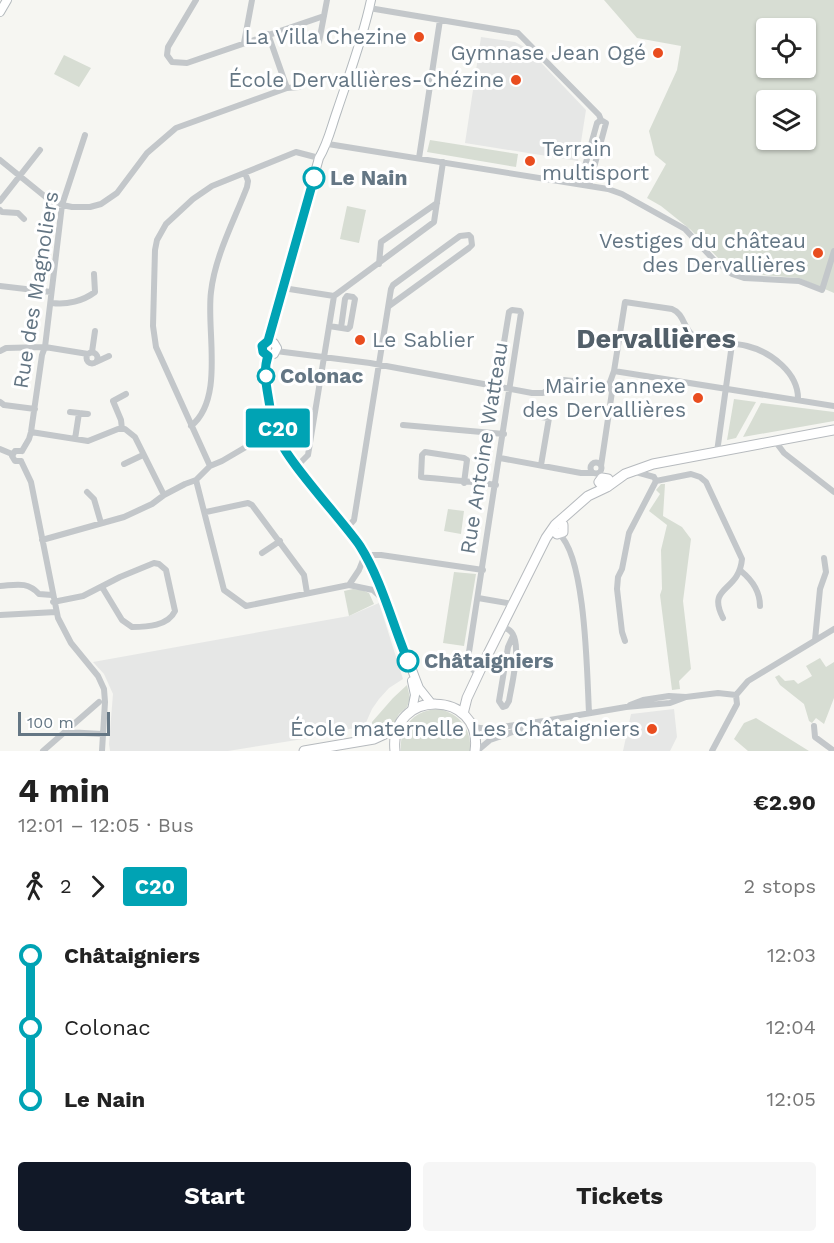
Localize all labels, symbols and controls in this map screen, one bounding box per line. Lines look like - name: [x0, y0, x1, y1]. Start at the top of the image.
- map controls: [756, 18, 816, 150]
- button: locate: [756, 18, 816, 78]
- place label: La Villa Chezine: [245, 24, 407, 49]
- marker: La Villa Chezine: [412, 30, 426, 44]
- place label: Gymnase Jean Ogé: [450, 40, 646, 65]
- marker: Gymnase Jean Ogé: [651, 46, 665, 60]
- place label: École Dervallières-Chézine: [228, 67, 504, 92]
- marker: École Dervallières-Chézine: [509, 73, 523, 87]
- button: layers: [756, 90, 816, 150]
- place label: Terrain multisport: [542, 136, 649, 185]
- marker: Terrain multisport: [523, 154, 537, 168]
- place label: Le Nain: [330, 165, 407, 190]
- marker: Le Nain: [303, 167, 325, 189]
- street label: Rue des Magnoliers: [8, 190, 63, 390]
- place label: Vestiges du château des Dervallières: [599, 228, 806, 277]
- marker: Vestiges du château des Dervallières: [811, 246, 825, 260]
- district label: Dervallières: [576, 323, 736, 355]
- place label: Le Sablier: [372, 327, 475, 352]
- marker: Le Sablier: [353, 333, 367, 347]
- street label: Rue Antoine Watteau: [454, 340, 513, 556]
- place label: Colonac: [280, 363, 363, 388]
- marker: Colonac: [257, 367, 275, 385]
- place label: Mairie annexe des Dervallières: [522, 373, 686, 422]
- marker: Mairie annexe des Dervallières: [691, 391, 705, 405]
- line badge: C20: [244, 408, 312, 448]
- text: C20: [258, 416, 298, 441]
- place label: Châtaigniers: [424, 648, 554, 673]
- marker: Châtaigniers: [397, 650, 419, 672]
- scale bar: [18, 709, 110, 736]
- text: 100 m: [27, 713, 74, 732]
- place label: École maternelle Les Châtaigniers: [290, 716, 640, 741]
- marker: École maternelle Les Châtaigniers: [645, 722, 659, 736]
- text: 4 min: [18, 771, 110, 810]
- text: €2.90: [753, 790, 816, 815]
- text: 12:01 – 12:05 · Bus: [18, 813, 194, 837]
- icon: walk: [18, 870, 51, 903]
- icon: forward: [81, 870, 114, 903]
- text: 2: [60, 874, 72, 898]
- text: C20: [135, 874, 175, 899]
- text: 2 stops: [744, 874, 816, 898]
- text: Châtaigniers: [64, 943, 200, 968]
- text: 12:03: [767, 943, 816, 967]
- text: Colonac: [64, 1015, 151, 1040]
- text: 12:04: [766, 1015, 816, 1039]
- text: Le Nain: [64, 1087, 145, 1112]
- text: 12:05: [767, 1087, 816, 1111]
- button: Start: [18, 1162, 411, 1231]
- button: Tickets: [423, 1162, 816, 1231]

